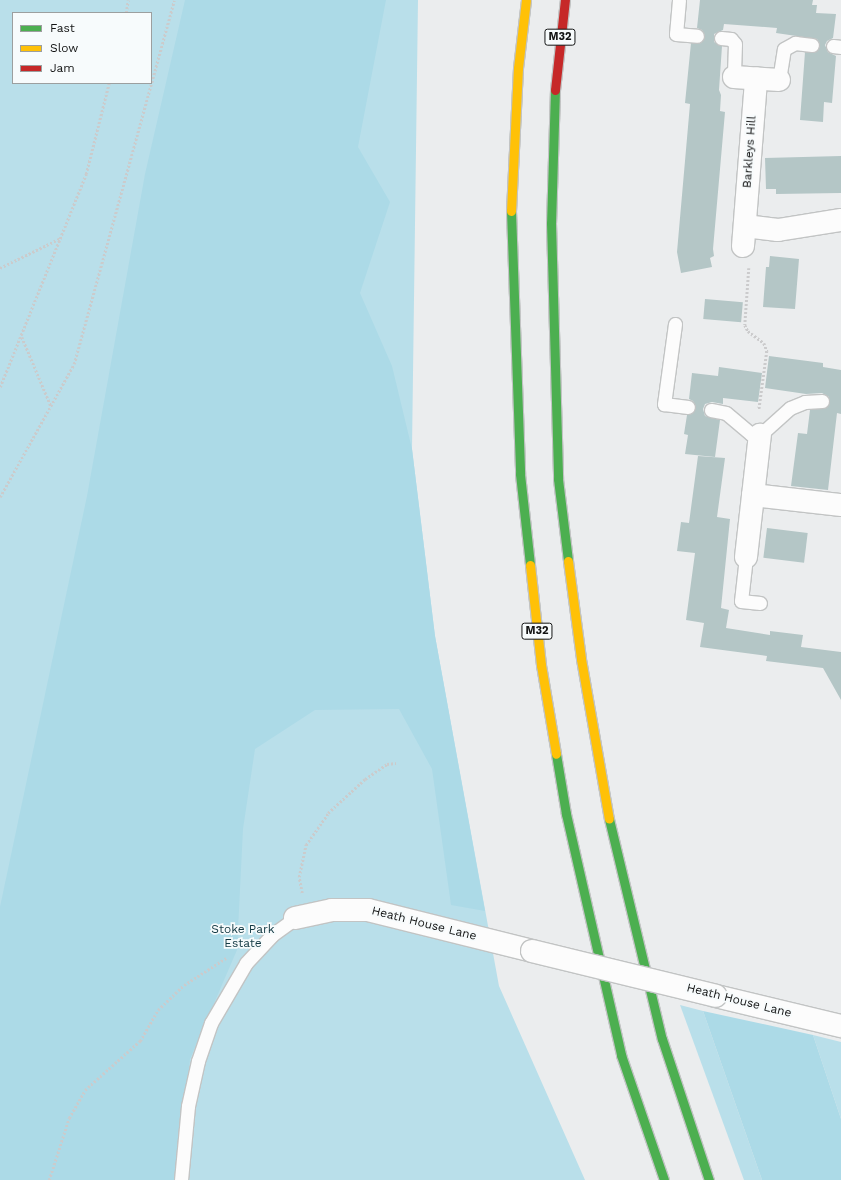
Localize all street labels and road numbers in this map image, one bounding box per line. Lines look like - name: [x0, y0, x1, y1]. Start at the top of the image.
- road number: M32: [544, 28, 576, 46]
- street label: Barkleys Hill: [740, 115, 760, 189]
- road number: M32: [521, 622, 553, 640]
- street label: Heath House Lane: [370, 904, 478, 944]
- street label: Heath House Lane: [685, 981, 793, 1021]

